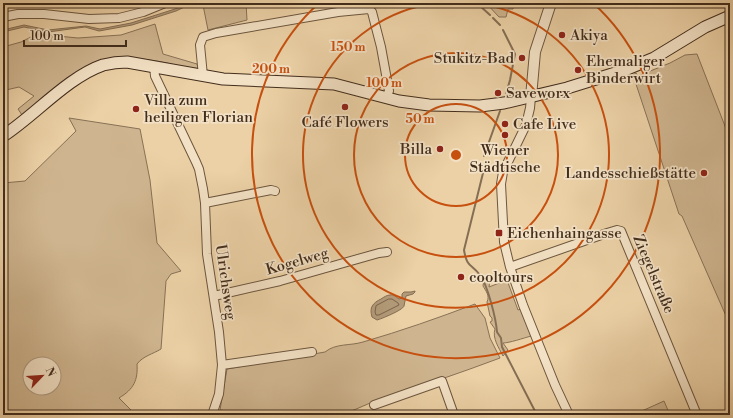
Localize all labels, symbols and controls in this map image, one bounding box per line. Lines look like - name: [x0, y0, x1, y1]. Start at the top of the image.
- scale bar: [24, 22, 126, 48]
- place label: Akiya: [569, 26, 608, 45]
- text: 100 m: [30, 29, 64, 44]
- marker: Akiya: [557, 30, 567, 40]
- text: 150 m: [331, 40, 365, 55]
- place label: Stukitz-Bad: [434, 49, 514, 68]
- place label: Ehemaliger Binderwirt: [585, 52, 665, 88]
- marker: Stukitz-Bad: [517, 53, 527, 63]
- text: 200 m: [252, 62, 290, 77]
- marker: Ehemaliger Binderwirt: [573, 65, 583, 75]
- text: 100 m: [366, 76, 402, 91]
- place label: Saveworx: [506, 84, 571, 103]
- marker: Saveworx: [493, 88, 503, 98]
- place label: Villa zum heiligen Florian: [143, 91, 253, 127]
- marker: Café Flowers: [340, 102, 350, 112]
- marker: Villa zum heiligen Florian: [131, 104, 141, 114]
- text: 50 m: [405, 112, 435, 127]
- place label: Café Flowers: [301, 113, 389, 132]
- place label: Cafe Live: [513, 115, 576, 134]
- marker: Cafe Live: [500, 119, 510, 129]
- marker: Wiener Städtische: [500, 130, 510, 140]
- place label: Billa: [399, 140, 432, 159]
- place label: Wiener Städtische: [469, 141, 541, 177]
- marker: Billa: [435, 144, 445, 154]
- centre of rings: [449, 148, 463, 162]
- place label: Landesschießstätte: [565, 164, 696, 183]
- marker: Landesschießstätte: [699, 168, 709, 178]
- place label: Eichenhaingasse: [507, 224, 622, 243]
- marker: Eichenhaingasse: [494, 228, 504, 238]
- street label: Ziegelstraße: [628, 232, 679, 317]
- street label: Ulrichsweg: [211, 243, 240, 321]
- street label: Kogelweg: [264, 243, 331, 279]
- place label: cooltours: [469, 268, 533, 287]
- marker: cooltours: [456, 272, 466, 282]
- north arrow: [22, 356, 62, 396]
- text: N: [42, 365, 58, 379]

